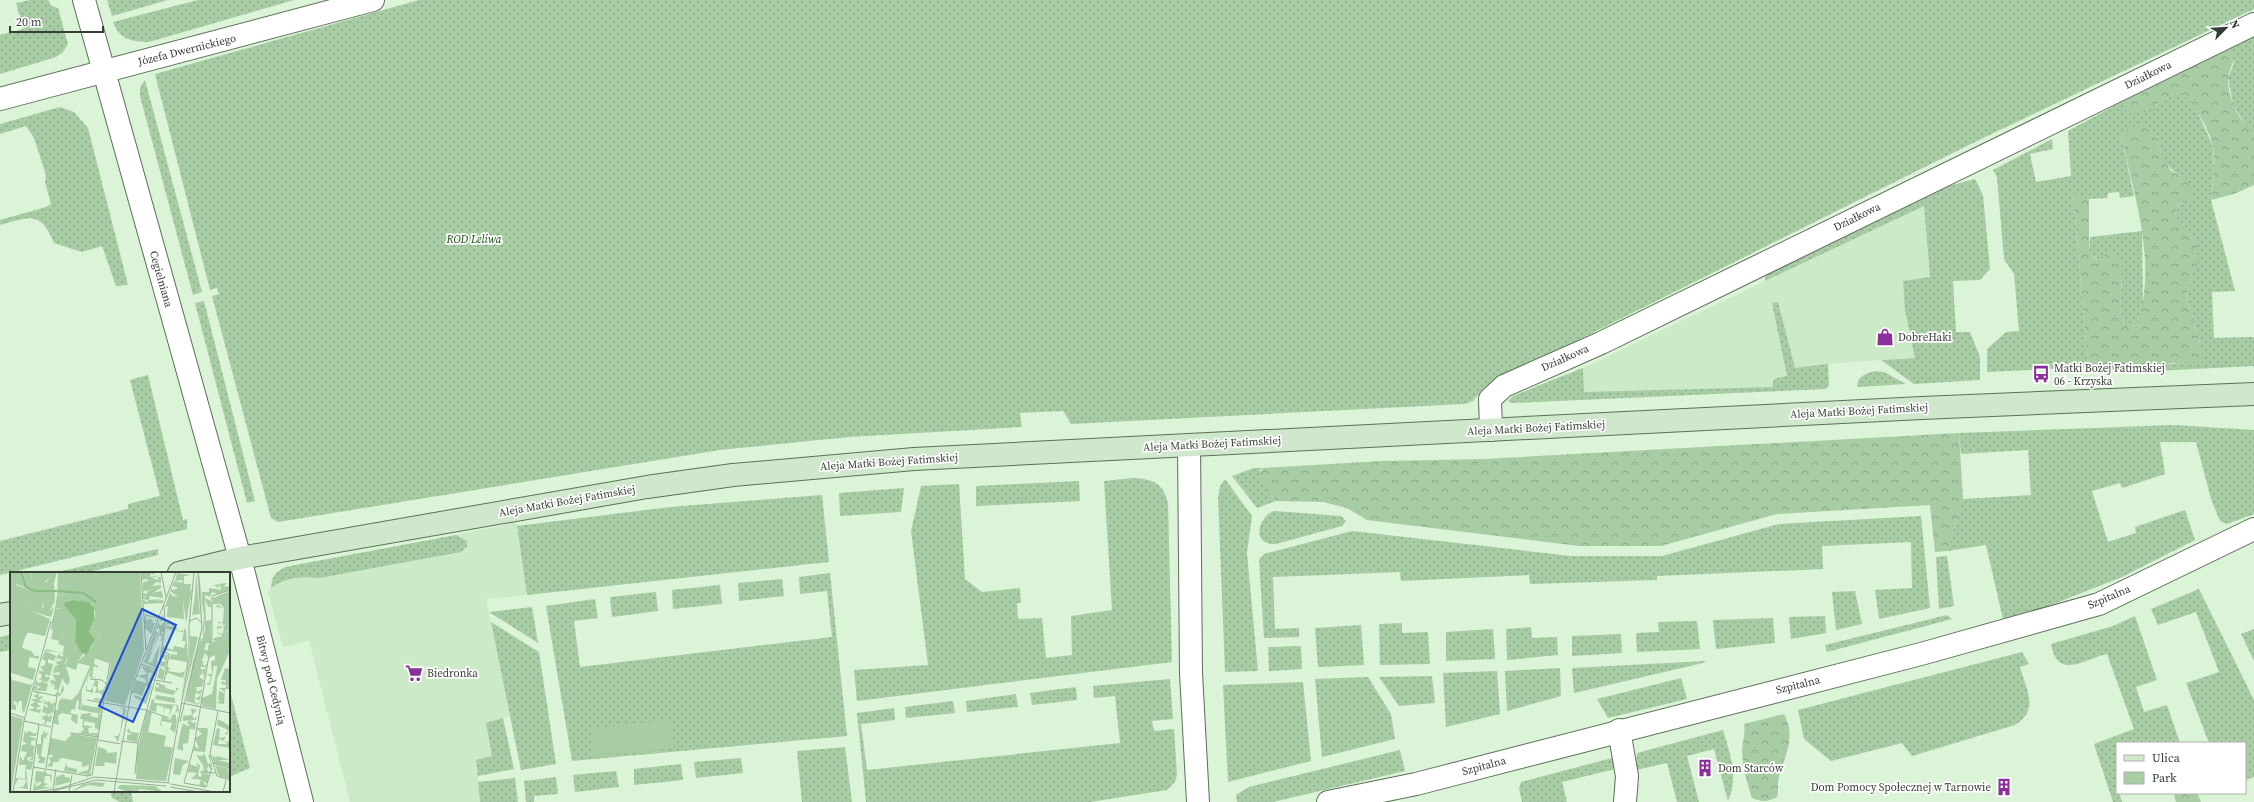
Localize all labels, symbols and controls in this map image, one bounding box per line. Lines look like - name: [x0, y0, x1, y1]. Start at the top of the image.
- scale bar: [10, 8, 103, 34]
- north arrow: [2206, 8, 2246, 48]
- text: 20 m: [16, 14, 42, 30]
- text: N: [2226, 17, 2243, 31]
- street label: Józefa Dwernickiego: [135, 31, 238, 70]
- street label: Działkowa: [2122, 57, 2174, 93]
- street label: Działkowa: [1831, 199, 1883, 235]
- park label: ROD Leliwa: [446, 232, 502, 247]
- street label: Cegielniana: [146, 249, 176, 309]
- shop icon: DobreHaki: [1875, 327, 1895, 347]
- place label: DobreHaki: [1898, 330, 1951, 345]
- street label: Działkowa: [1539, 341, 1592, 375]
- place label: Matki Bożej Fatimskiej 06 - Krzyska: [2054, 361, 2165, 389]
- bus stop icon: Matki Bożej Fatimskiej 06 - Krzyska: [2031, 364, 2051, 384]
- street label: Aleja Matki Bożej Fatimskiej: [1790, 400, 1928, 422]
- street label: Aleja Matki Bożej Fatimskiej: [1467, 417, 1605, 439]
- street label: Aleja Matki Bożej Fatimskiej: [1143, 433, 1281, 455]
- street label: Aleja Matki Bożej Fatimskiej: [820, 450, 958, 474]
- street label: Aleja Matki Bożej Fatimskiej: [498, 482, 636, 520]
- inset map: [10, 572, 230, 792]
- street label: Szpitalna: [2085, 581, 2133, 613]
- street label: Bitwy pod Cedynią: [253, 634, 289, 727]
- supermarket icon: Biedronka: [404, 663, 424, 683]
- place label: Biedronka: [427, 666, 478, 681]
- street label: Szpitalna: [1774, 672, 1822, 698]
- legend: [2116, 742, 2246, 794]
- text: Ulica: [2152, 750, 2181, 766]
- street label: Szpitalna: [1460, 753, 1508, 779]
- building icon: Dom Starców: [1695, 758, 1715, 778]
- place label: Dom Starców: [1718, 761, 1784, 776]
- text: Park: [2152, 770, 2177, 786]
- building icon: Dom Pomocy Społecznej w Tarnowie: [1994, 777, 2014, 797]
- place label: Dom Pomocy Społecznej w Tarnowie: [1811, 780, 1991, 795]

